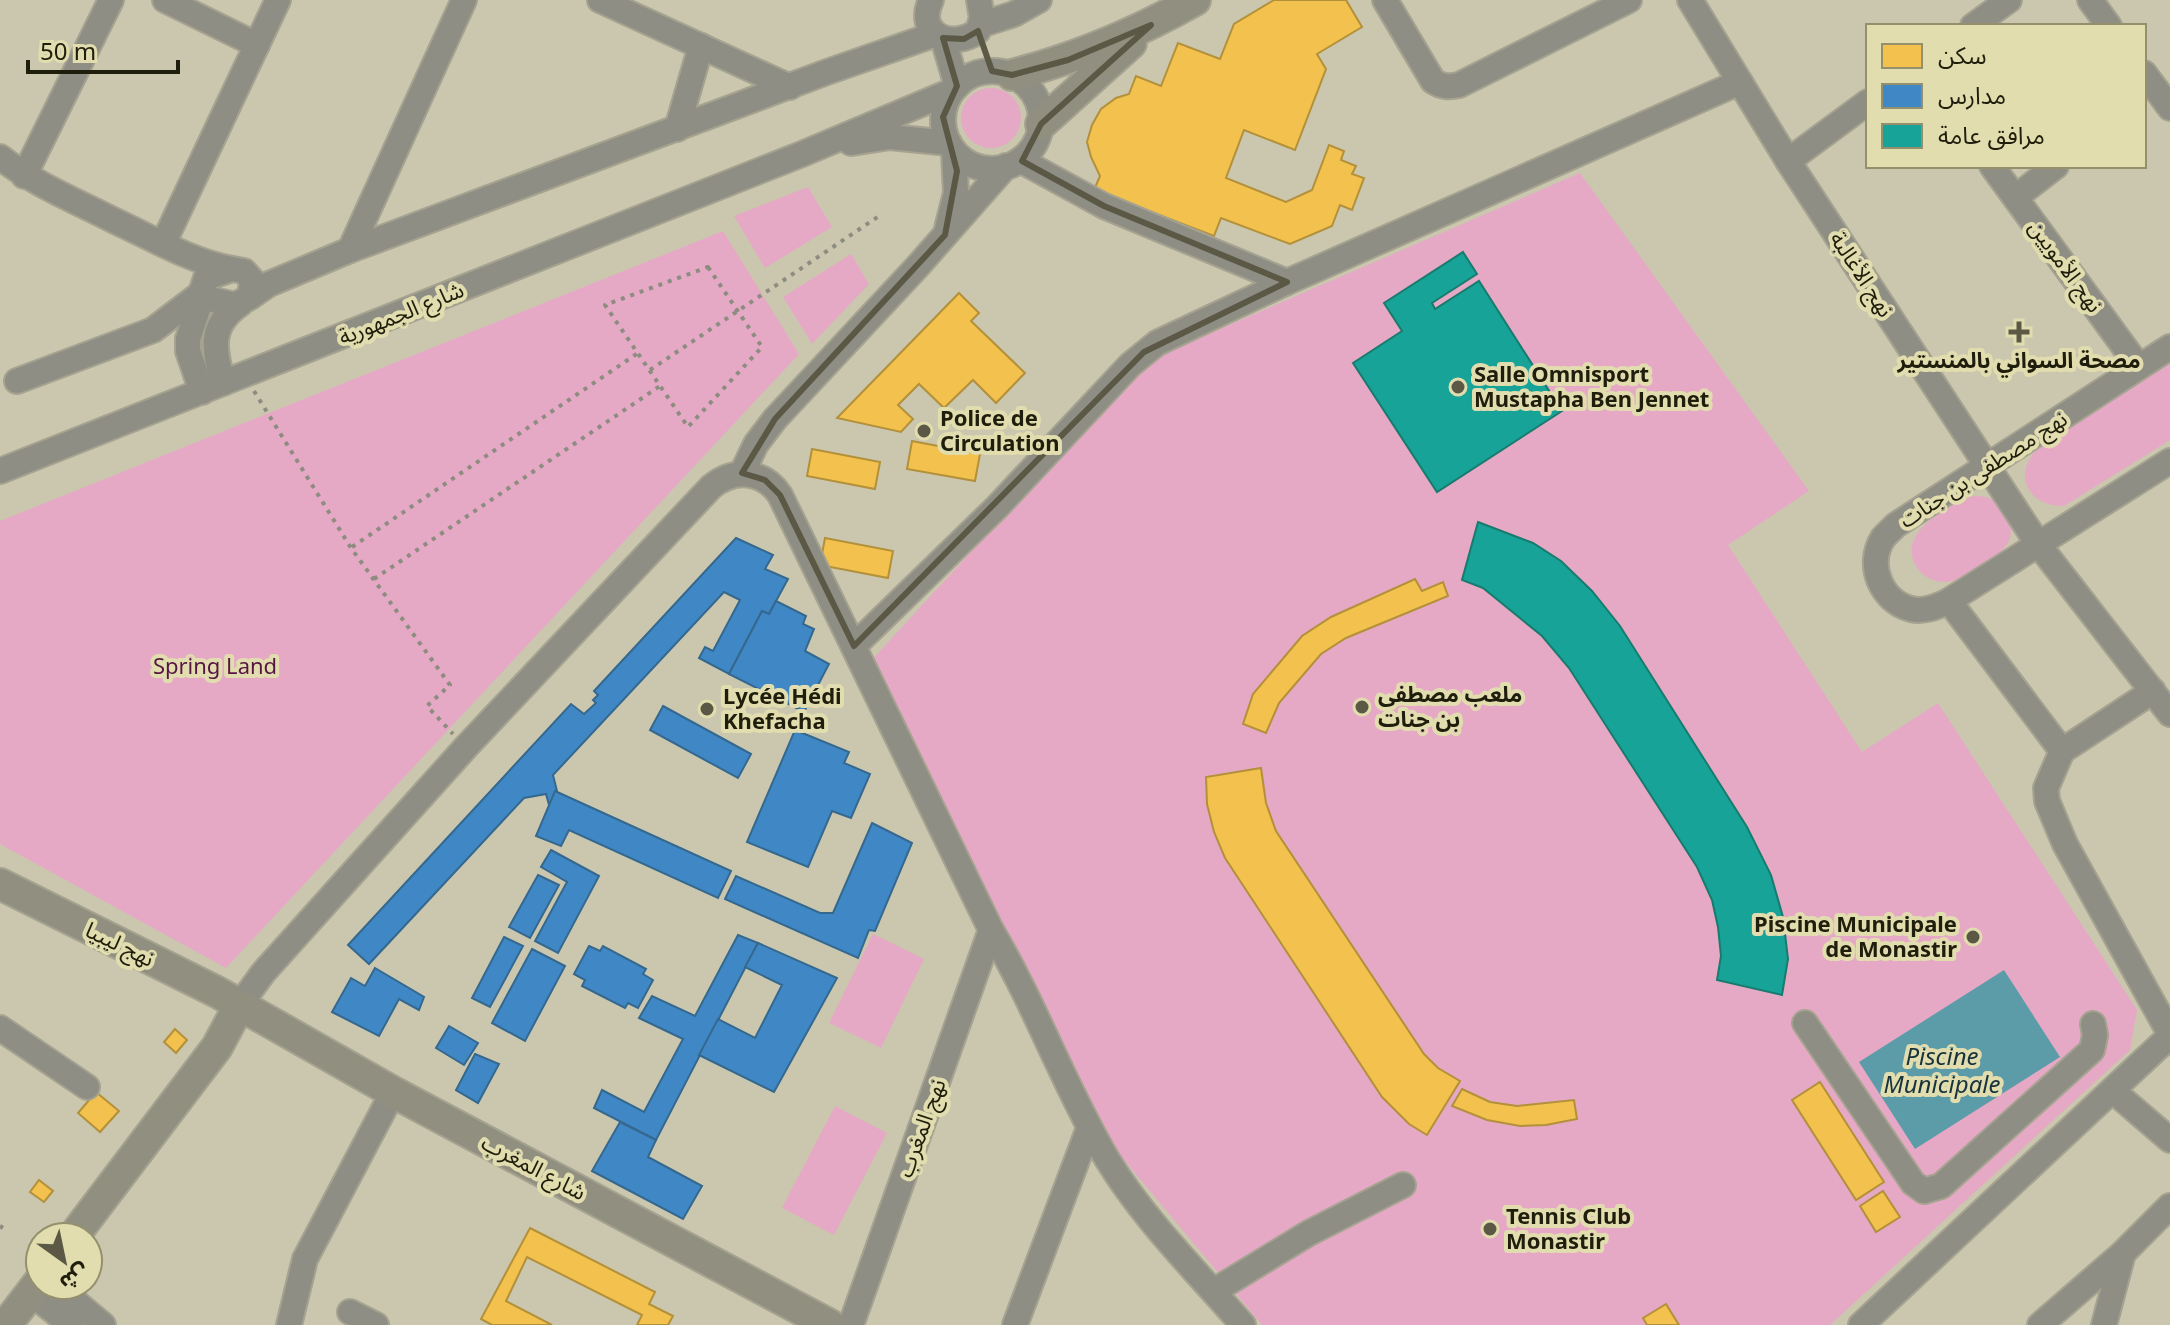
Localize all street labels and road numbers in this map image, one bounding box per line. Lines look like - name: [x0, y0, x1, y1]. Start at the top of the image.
- street label: نهج الأمويين: [2021, 213, 2111, 320]
- street label: نهج الأغالبة: [1821, 225, 1902, 324]
- street label: شارع الجمهورية: [334, 273, 469, 354]
- street label: نهج مصطفى بن جنات: [1893, 403, 2074, 536]
- street label: نهج ليبيا: [80, 914, 160, 975]
- street label: نهج المغرب: [888, 1074, 955, 1182]
- street label: شارع المغرب: [476, 1126, 592, 1209]

